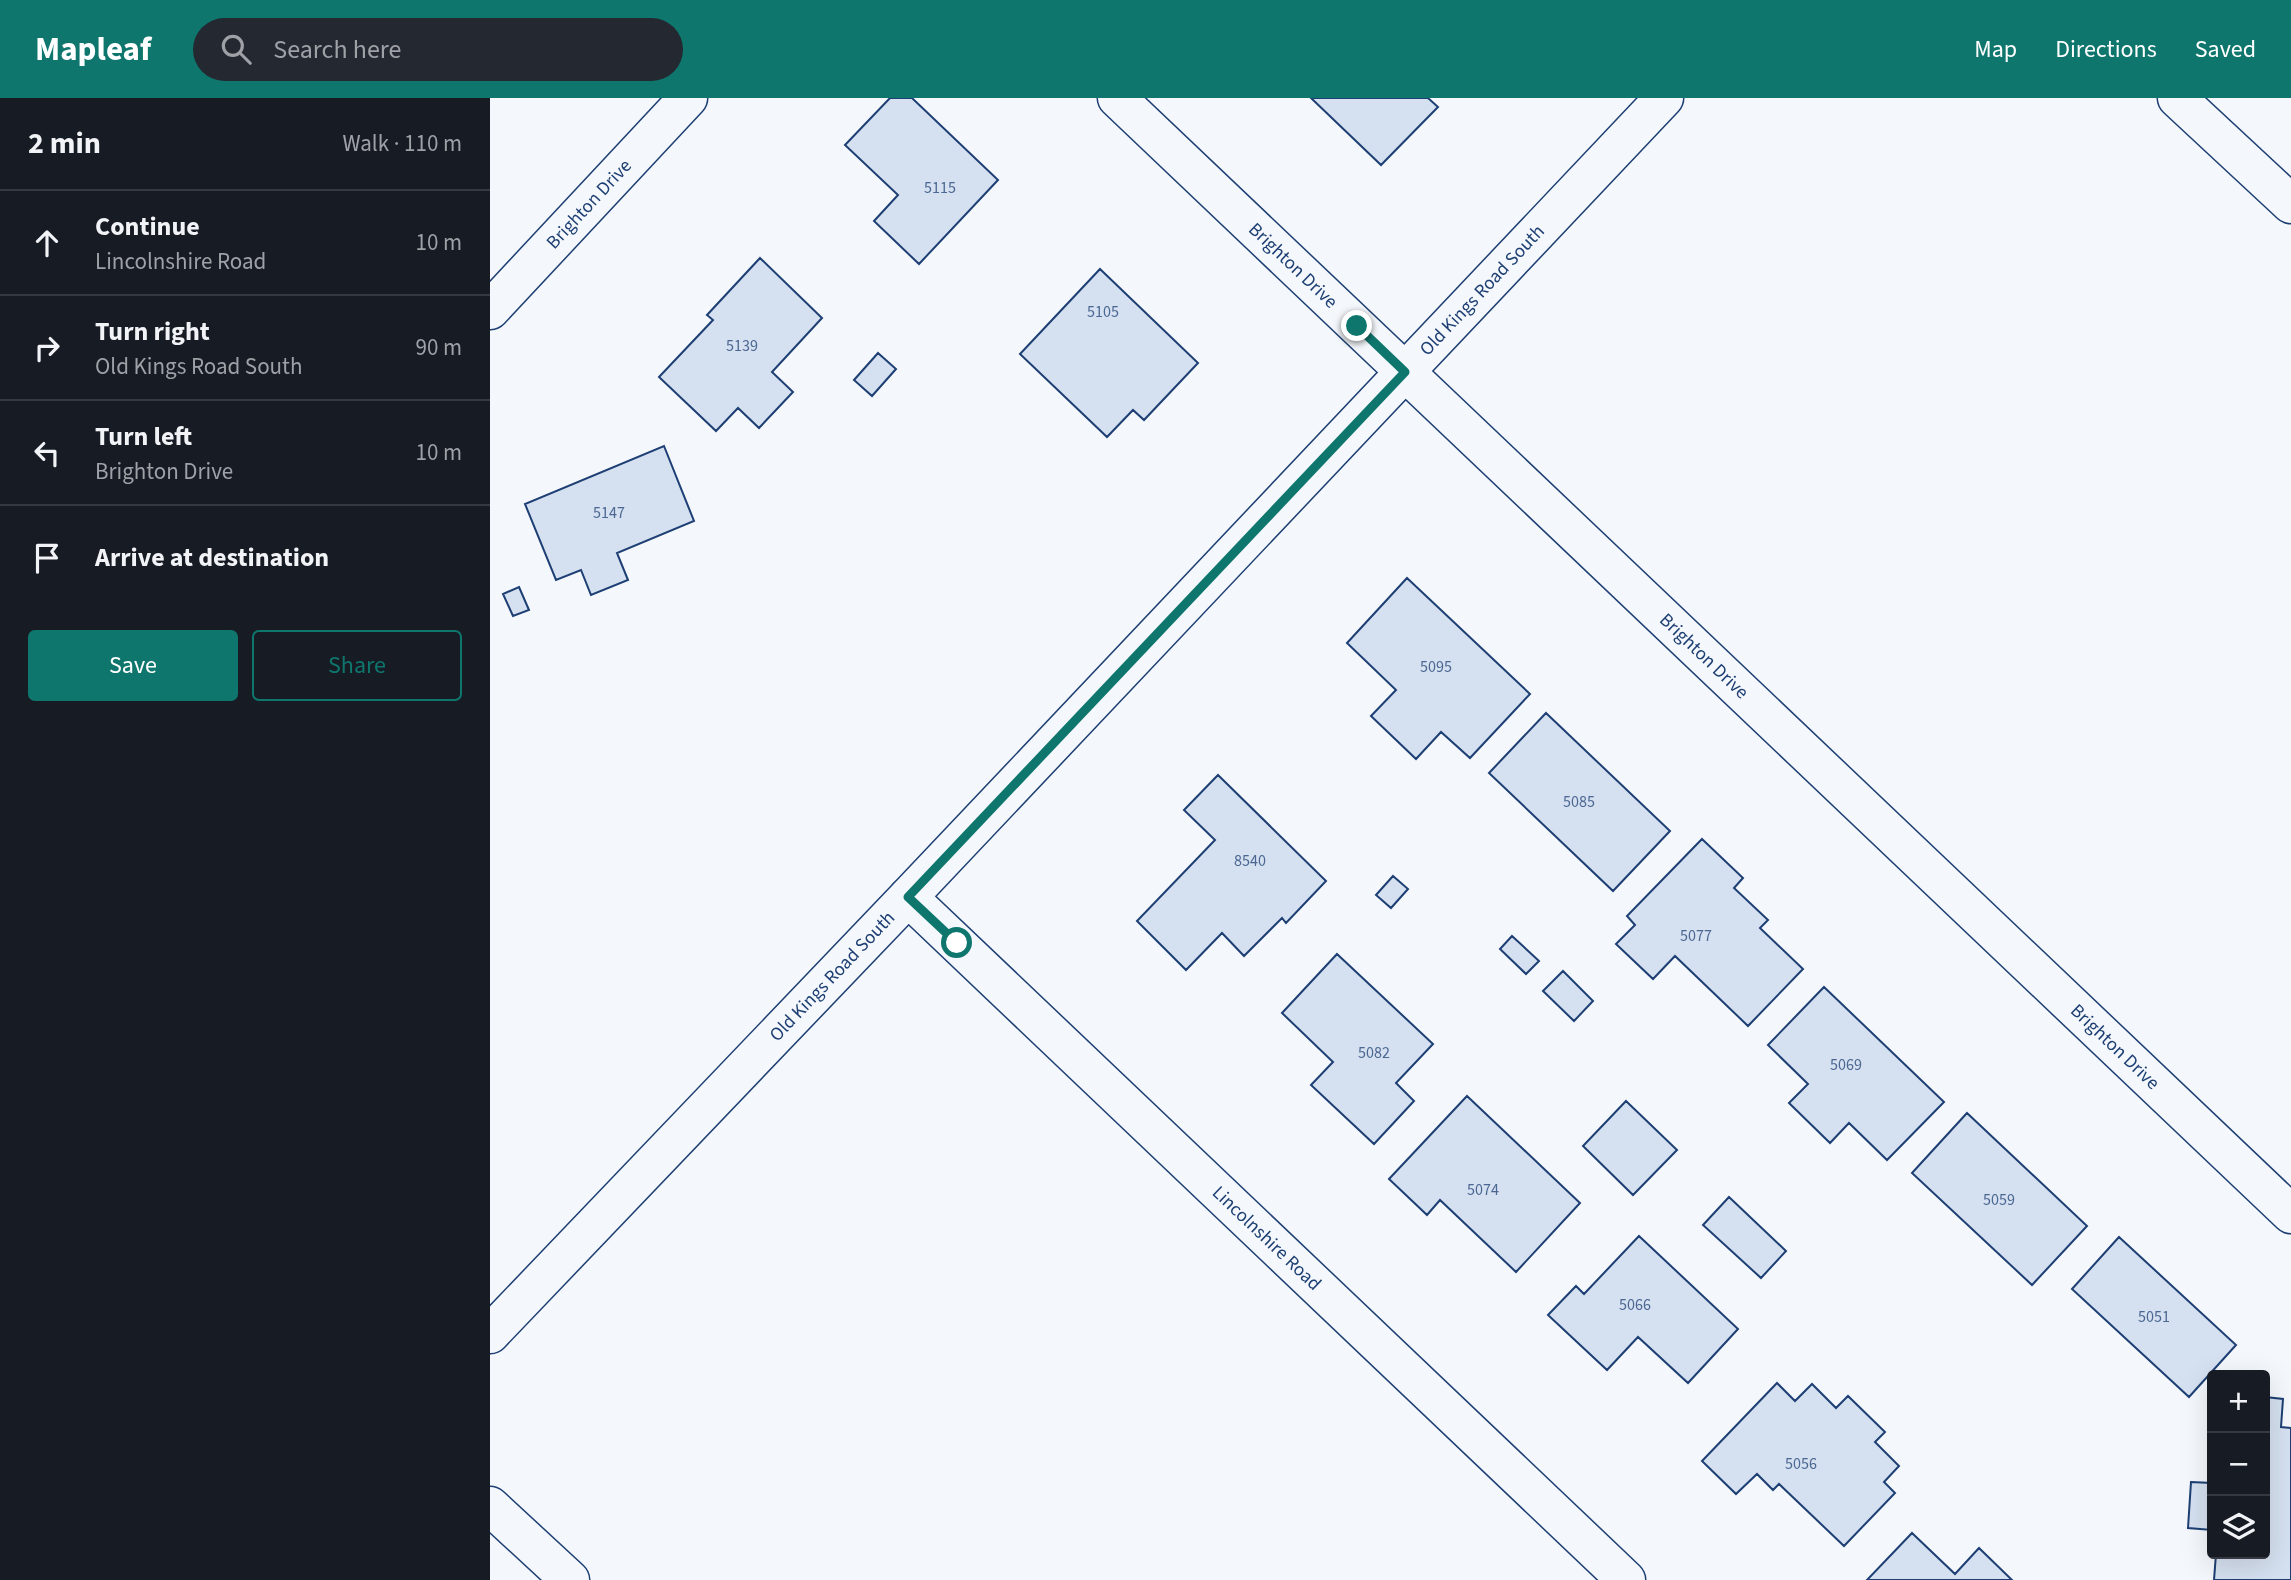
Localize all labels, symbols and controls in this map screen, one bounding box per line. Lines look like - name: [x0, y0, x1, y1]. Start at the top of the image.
- search box: [193, 18, 683, 81]
- text: Mapleaf: [35, 26, 151, 73]
- icon: search: [217, 30, 255, 68]
- text: Search here: [273, 31, 401, 68]
- text: Map: [1974, 32, 2017, 67]
- text: Directions: [2055, 32, 2157, 67]
- text: Saved: [2195, 32, 2256, 67]
- text: 2 min: [28, 122, 101, 165]
- text: Walk · 110 m: [343, 127, 462, 160]
- street label: Brighton Drive: [540, 153, 638, 255]
- house number: 5115: [924, 177, 956, 199]
- text: Continue: [95, 208, 200, 245]
- street label: Brighton Drive: [1242, 216, 1344, 315]
- street label: Old Kings Road South: [1413, 219, 1551, 362]
- icon: ahead: [28, 224, 66, 262]
- text: 10 m: [415, 226, 462, 259]
- text: Lincolnshire Road: [95, 245, 266, 278]
- house number: 5105: [1087, 301, 1119, 323]
- route end: [1341, 310, 1372, 341]
- text: Turn right: [95, 313, 210, 350]
- icon: right: [28, 329, 66, 367]
- text: 90 m: [415, 331, 462, 364]
- house number: 5139: [726, 335, 758, 357]
- text: Old Kings Road South: [95, 350, 302, 383]
- text: Turn left: [95, 418, 192, 455]
- icon: left: [28, 434, 66, 472]
- text: 10 m: [415, 436, 462, 469]
- text: Brighton Drive: [95, 455, 233, 488]
- house number: 5147: [593, 502, 625, 524]
- icon: arrive: [28, 539, 66, 577]
- text: Arrive at destination: [95, 539, 329, 576]
- street label: Brighton Drive: [1653, 607, 1755, 705]
- button: Save: [28, 630, 238, 701]
- button: Share: [252, 630, 462, 701]
- house number: 5095: [1420, 656, 1452, 678]
- house number: 5085: [1563, 791, 1595, 813]
- house number: 8540: [1234, 850, 1266, 872]
- street label: Old Kings Road South: [763, 905, 901, 1048]
- house number: 5077: [1680, 925, 1712, 947]
- route start: [941, 927, 972, 958]
- street label: Brighton Drive: [2064, 998, 2166, 1096]
- house number: 5082: [1358, 1042, 1390, 1064]
- house number: 5069: [1830, 1054, 1862, 1076]
- house number: 5074: [1467, 1179, 1499, 1201]
- street label: Lincolnshire Road: [1206, 1180, 1327, 1297]
- house number: 5059: [1983, 1189, 2015, 1211]
- house number: 5066: [1619, 1294, 1651, 1316]
- house number: 5051: [2138, 1306, 2170, 1328]
- map controls: [2207, 1370, 2270, 1559]
- button: +: [2207, 1370, 2270, 1433]
- button: −: [2207, 1433, 2270, 1496]
- house number: 5056: [1785, 1453, 1817, 1475]
- button: layers: [2207, 1496, 2270, 1559]

